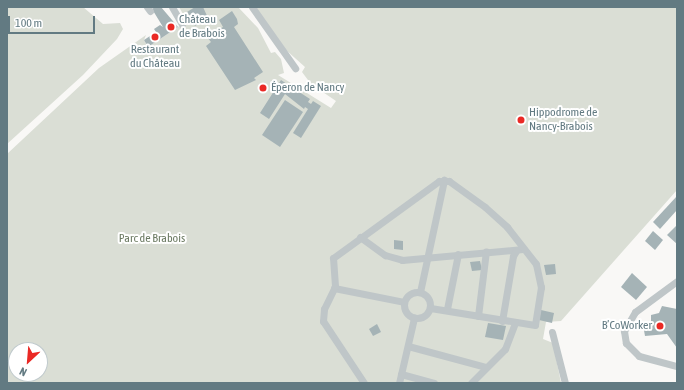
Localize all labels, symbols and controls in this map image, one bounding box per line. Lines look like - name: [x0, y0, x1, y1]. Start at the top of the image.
- scale bar: [10, 8, 97, 34]
- place label: Château de Brabois: [179, 13, 225, 41]
- text: 100 m: [15, 16, 42, 30]
- marker: Château de Brabois: [166, 22, 176, 32]
- marker: Restaurant du Château: [150, 32, 160, 42]
- place label: Restaurant du Château: [130, 43, 180, 71]
- place label: Éperon de Nancy: [271, 81, 345, 95]
- marker: Éperon de Nancy: [258, 83, 268, 93]
- place label: Hippodrome de Nancy-Brabois: [529, 106, 597, 134]
- marker: Hippodrome de Nancy-Brabois: [516, 115, 526, 125]
- park label: Parc de Brabois: [119, 232, 185, 246]
- place label: B’CoWorker: [602, 319, 652, 333]
- marker: B’CoWorker: [655, 321, 665, 331]
- north arrow: [8, 342, 48, 382]
- text: N: [18, 365, 29, 379]

